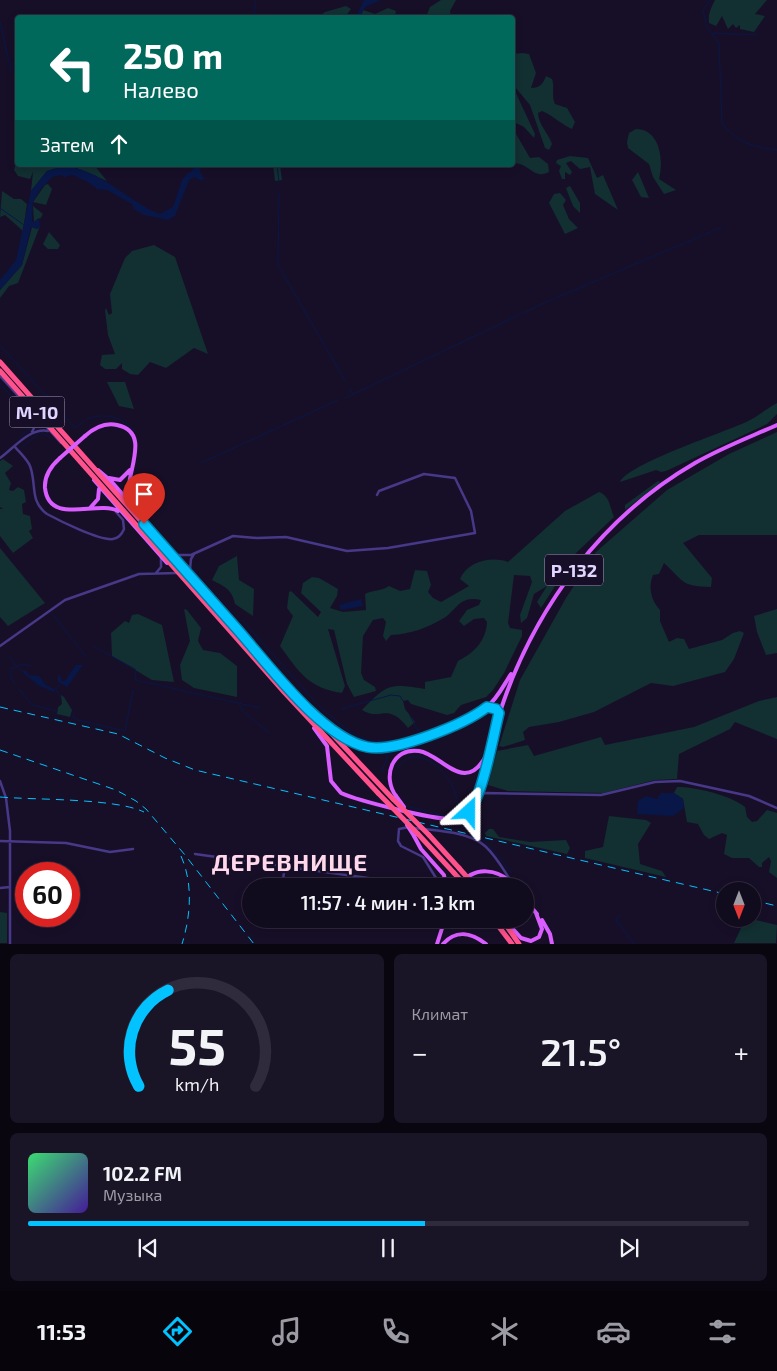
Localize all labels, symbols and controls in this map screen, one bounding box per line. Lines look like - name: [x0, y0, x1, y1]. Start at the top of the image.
- text: 250 m: [123, 34, 223, 76]
- icon: left: [40, 35, 105, 100]
- text: Налево: [123, 76, 199, 102]
- icon: ahead: [105, 130, 133, 158]
- text: Затем: [40, 133, 95, 156]
- road number: М-10: [10, 397, 64, 428]
- pin: [123, 473, 165, 524]
- icon: arrive: [130, 480, 158, 508]
- road number: Р-132: [545, 554, 603, 586]
- position arrow: [442, 785, 494, 837]
- district label: ДЕРЕВНИЩЕ: [212, 847, 368, 876]
- speed limit sign: 60: [15, 862, 80, 927]
- north arrow: [716, 882, 761, 928]
- map controls: [716, 882, 761, 927]
- text: 11:57 · 4 мин · 1.3 km: [301, 891, 475, 914]
- text: Климат: [412, 1004, 468, 1023]
- text: 55: [168, 1013, 225, 1075]
- text: 21.5°: [540, 1028, 621, 1074]
- text: −: [412, 1035, 428, 1069]
- text: +: [734, 1035, 749, 1069]
- text: km/h: [175, 1073, 219, 1095]
- text: 102.2 FM: [103, 1162, 182, 1185]
- text: Музыка: [103, 1185, 162, 1204]
- icon: previous: [134, 1234, 162, 1262]
- icon: pause: [374, 1234, 402, 1262]
- icon: next: [615, 1234, 643, 1262]
- icon: directions: [160, 1314, 195, 1349]
- icon: music: [269, 1314, 304, 1349]
- icon: phone: [378, 1314, 413, 1349]
- icon: climate: [487, 1314, 522, 1349]
- icon: car: [596, 1314, 631, 1349]
- icon: filters: [705, 1314, 740, 1349]
- text: 11:53: [37, 1318, 86, 1344]

